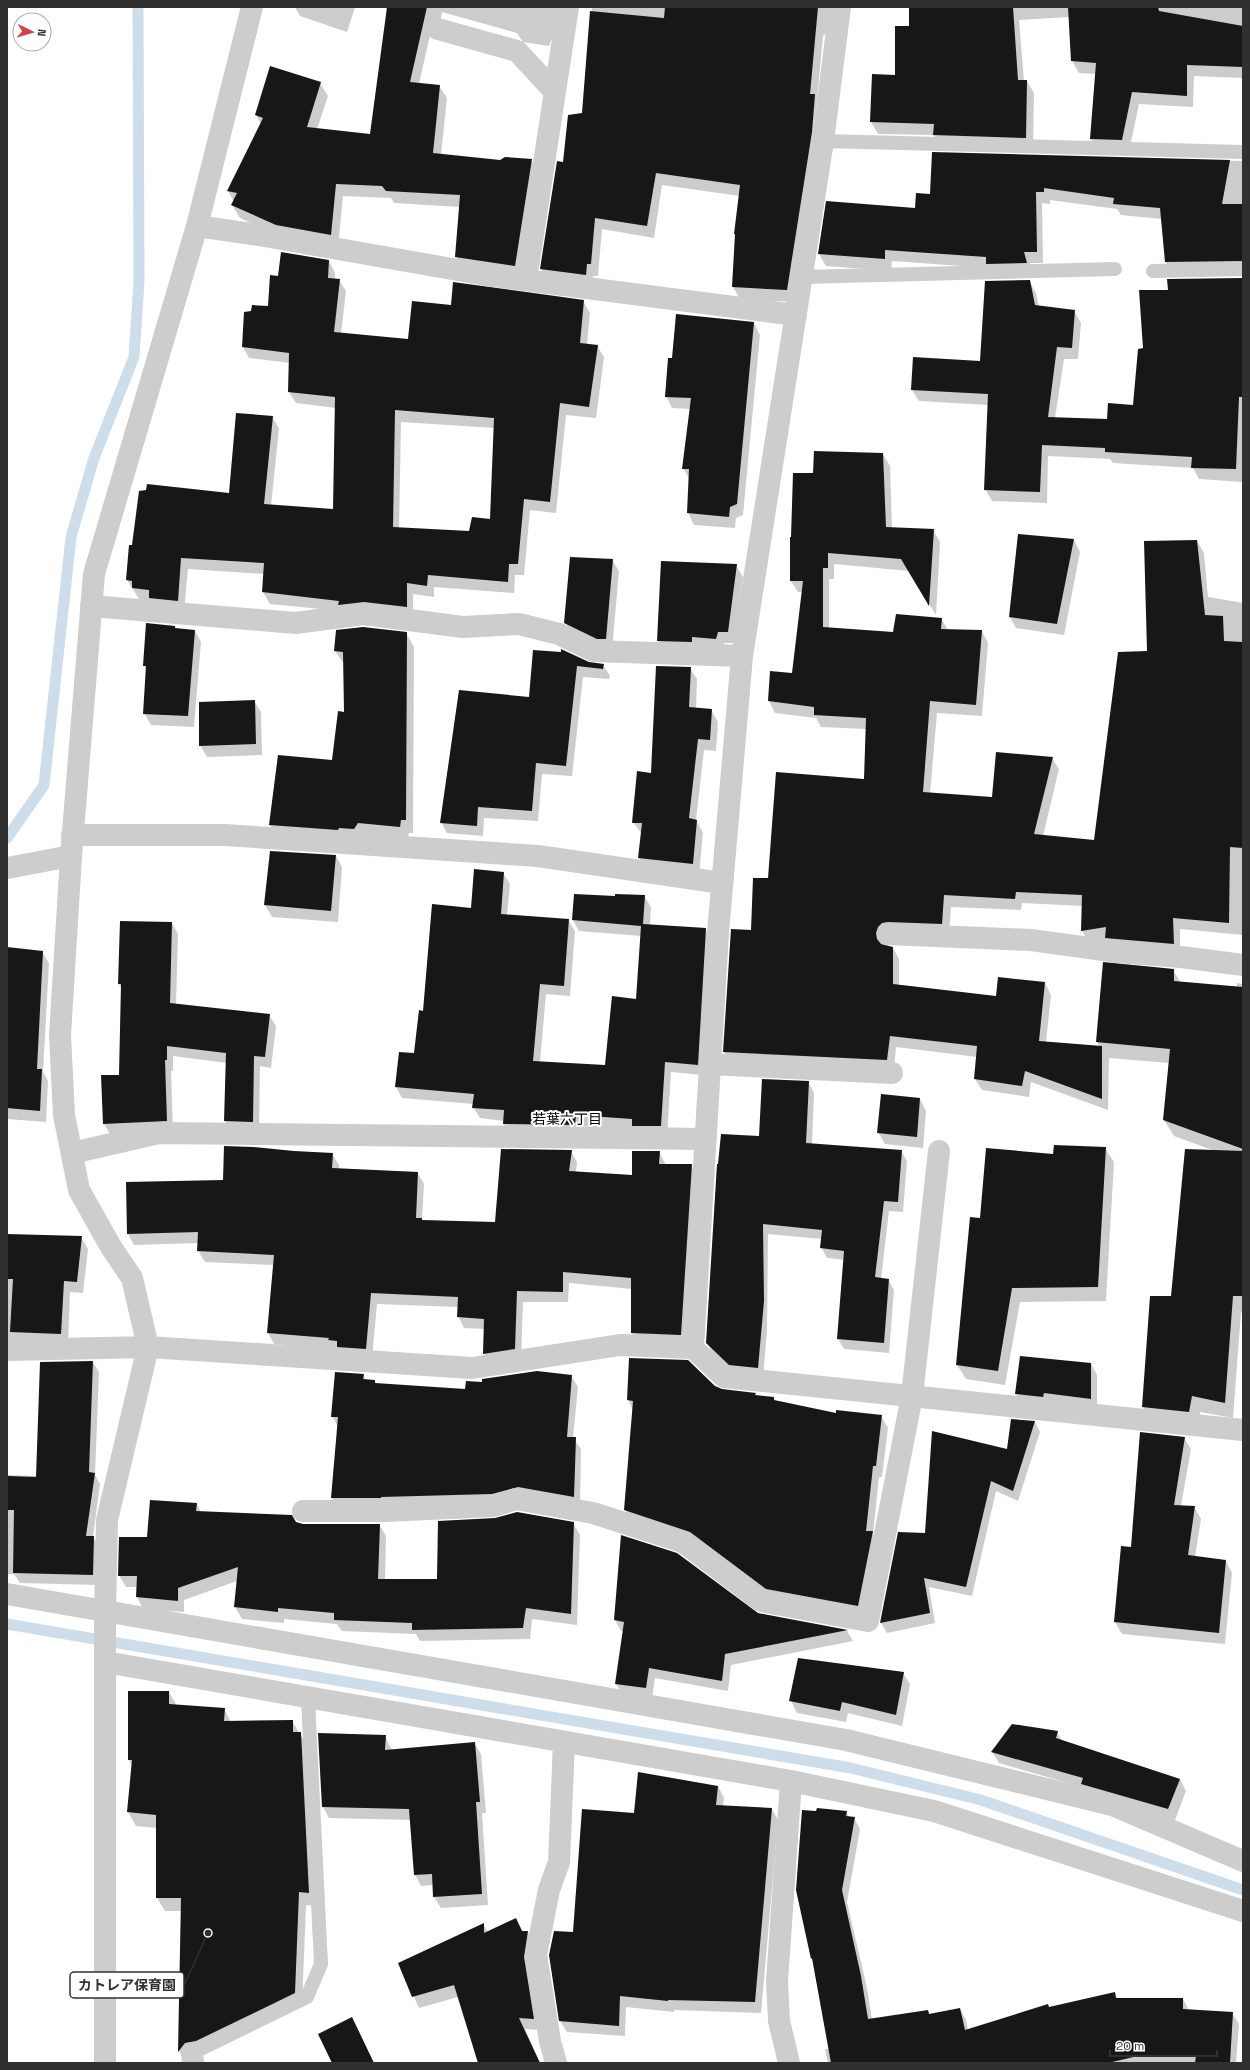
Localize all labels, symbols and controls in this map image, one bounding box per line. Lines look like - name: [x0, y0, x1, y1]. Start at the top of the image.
- north arrow: [12, 12, 52, 52]
- text: N: [35, 29, 49, 37]
- district label: 若葉六丁目: [532, 1110, 602, 1128]
- callout: カトレア保育園: [70, 1972, 184, 1998]
- text: カトレア保育園: [78, 1976, 176, 1994]
- scale bar: [1110, 2032, 1217, 2058]
- text: 20 m: [1116, 2038, 1144, 2054]

